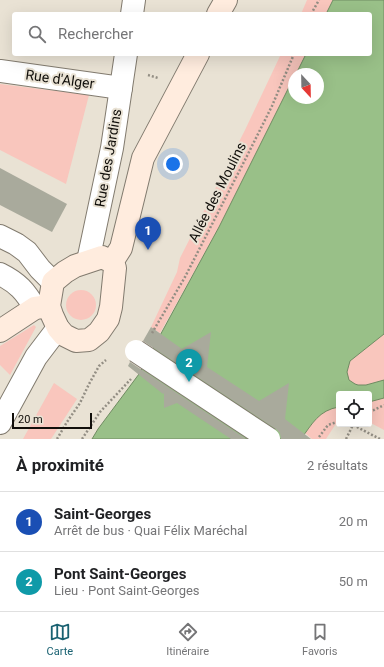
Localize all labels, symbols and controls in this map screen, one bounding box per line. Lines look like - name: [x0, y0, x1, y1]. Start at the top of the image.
- search box: [12, 12, 372, 56]
- icon: search: [26, 23, 48, 45]
- text: Rechercher: [58, 25, 133, 43]
- street label: Rue d'Alger: [25, 66, 96, 92]
- north arrow: [288, 68, 324, 104]
- street label: Rue des Jardins: [91, 108, 125, 208]
- street label: Allée des Moulins: [185, 139, 249, 245]
- your location: [163, 154, 183, 174]
- pin: 1: [135, 217, 161, 250]
- pin: 2: [176, 349, 202, 382]
- map controls: [336, 391, 372, 427]
- button: locate: [336, 391, 372, 427]
- scale bar: [12, 411, 92, 430]
- text: 20 m: [18, 413, 43, 426]
- text: À proximité: [16, 455, 104, 475]
- text: 2 résultats: [307, 458, 368, 473]
- text: Saint-Georges: [54, 505, 151, 523]
- text: 1: [25, 514, 33, 529]
- text: 20 m: [339, 514, 368, 529]
- text: Arrêt de bus · Quai Félix Maréchal: [54, 523, 247, 538]
- text: Pont Saint-Georges: [54, 565, 186, 583]
- text: 2: [25, 574, 33, 589]
- text: 50 m: [339, 574, 368, 589]
- text: Lieu · Pont Saint-Georges: [54, 583, 200, 598]
- tab: Carte: [47, 621, 73, 658]
- tab: Itinéraire: [166, 621, 209, 658]
- tab: Favoris: [302, 621, 337, 658]

